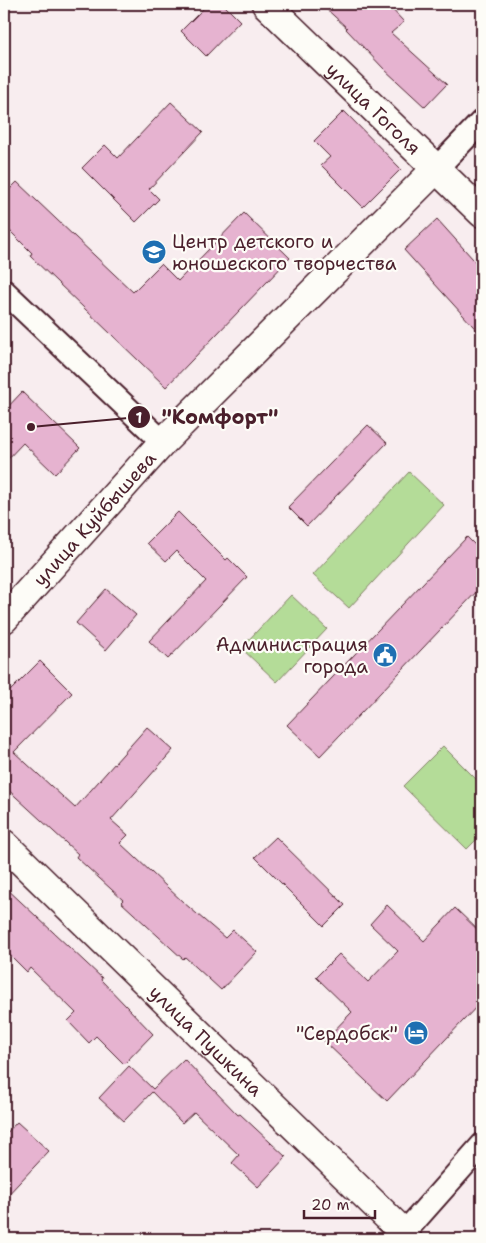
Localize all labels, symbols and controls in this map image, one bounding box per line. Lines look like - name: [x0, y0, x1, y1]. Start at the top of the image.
- street label: улица Гоголя: [321, 57, 427, 160]
- place label: Центр детского и юношеского творчества: [172, 229, 397, 276]
- school or university icon: Центр детского и юношеского творчества: [141, 239, 167, 265]
- callout: "Комфорт": [127, 400, 288, 435]
- text: "Комфорт": [162, 404, 278, 430]
- text: 1: [136, 408, 143, 428]
- street label: улица Куйбышева: [27, 446, 161, 591]
- place label: Администрация города: [216, 632, 368, 679]
- public building icon: Администрация города: [372, 642, 398, 668]
- street label: улица Пушкина: [144, 980, 268, 1102]
- hotel icon: "Сердобск": [403, 1020, 429, 1046]
- place label: "Сердобск": [296, 1021, 398, 1046]
- scale bar: [304, 1188, 375, 1220]
- text: 20 m: [311, 1195, 350, 1215]

